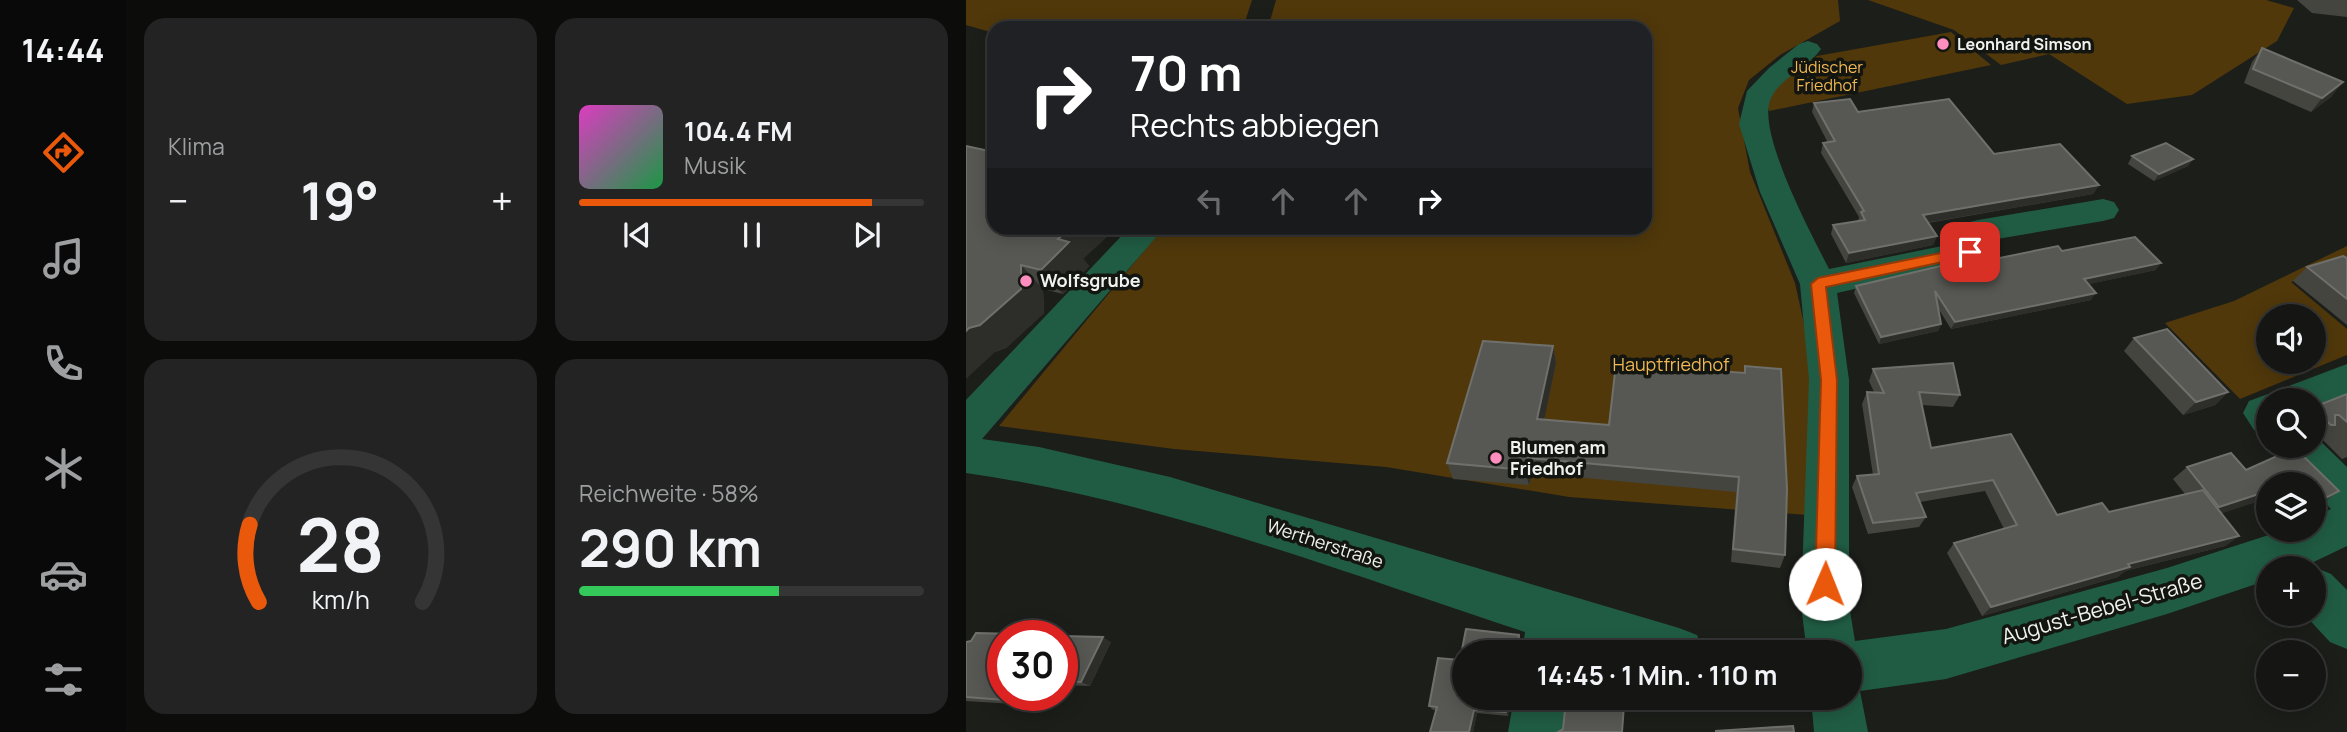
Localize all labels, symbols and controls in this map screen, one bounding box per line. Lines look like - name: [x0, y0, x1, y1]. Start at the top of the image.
- text: 14:44: [22, 28, 105, 72]
- place label: Leonhard Simson: [1957, 33, 2092, 55]
- marker: Leonhard Simson: [1935, 36, 1951, 52]
- text: 70 m: [1130, 39, 1242, 106]
- icon: right: [1015, 49, 1106, 140]
- park label: Jüdischer Friedhof: [1791, 56, 1863, 96]
- text: Rechts abbiegen: [1130, 103, 1380, 147]
- text: 104.4 FM: [684, 113, 793, 149]
- icon: directions: [39, 128, 88, 177]
- text: Klima: [168, 130, 225, 162]
- text: Musik: [684, 149, 746, 181]
- text: 19°: [301, 165, 379, 236]
- text: −: [168, 174, 189, 226]
- text: +: [491, 174, 513, 226]
- icon: left: [1191, 182, 1229, 220]
- icon: ahead: [1264, 182, 1302, 220]
- icon: ahead: [1337, 182, 1375, 220]
- icon: right: [1410, 182, 1448, 220]
- icon: previous: [618, 216, 656, 254]
- icon: pause: [733, 216, 771, 254]
- icon: next: [848, 216, 886, 254]
- pin: [1940, 222, 2000, 282]
- icon: arrive: [1951, 233, 1989, 271]
- icon: music: [39, 234, 88, 283]
- place label: Wolfsgrube: [1040, 268, 1141, 292]
- marker: Wolfsgrube: [1018, 273, 1034, 289]
- map controls: [2256, 304, 2326, 710]
- button: sound: [2256, 304, 2326, 374]
- icon: phone: [39, 339, 88, 388]
- park label: Hauptfriedhof: [1613, 352, 1730, 376]
- button: search: [2256, 388, 2326, 458]
- place label: Blumen am Friedhof: [1510, 435, 1606, 480]
- icon: climate: [39, 444, 88, 493]
- marker: Blumen am Friedhof: [1488, 450, 1504, 466]
- button: layers: [2256, 472, 2326, 542]
- text: Reichweite · 58%: [579, 477, 759, 509]
- text: 28: [297, 495, 384, 595]
- text: 290 km: [579, 512, 762, 583]
- street label: Wertherstraße: [1264, 513, 1387, 573]
- position arrow: [1788, 547, 1862, 621]
- icon: car: [39, 550, 88, 599]
- button: +: [2256, 556, 2326, 626]
- street label: August-Bebel-Straße: [1998, 566, 2205, 650]
- text: km/h: [311, 582, 370, 617]
- speed limit sign: 30: [987, 620, 1078, 711]
- button: −: [2256, 640, 2326, 710]
- icon: filters: [39, 655, 88, 704]
- text: 14:45 · 1 Min. · 110 m: [1537, 657, 1777, 693]

